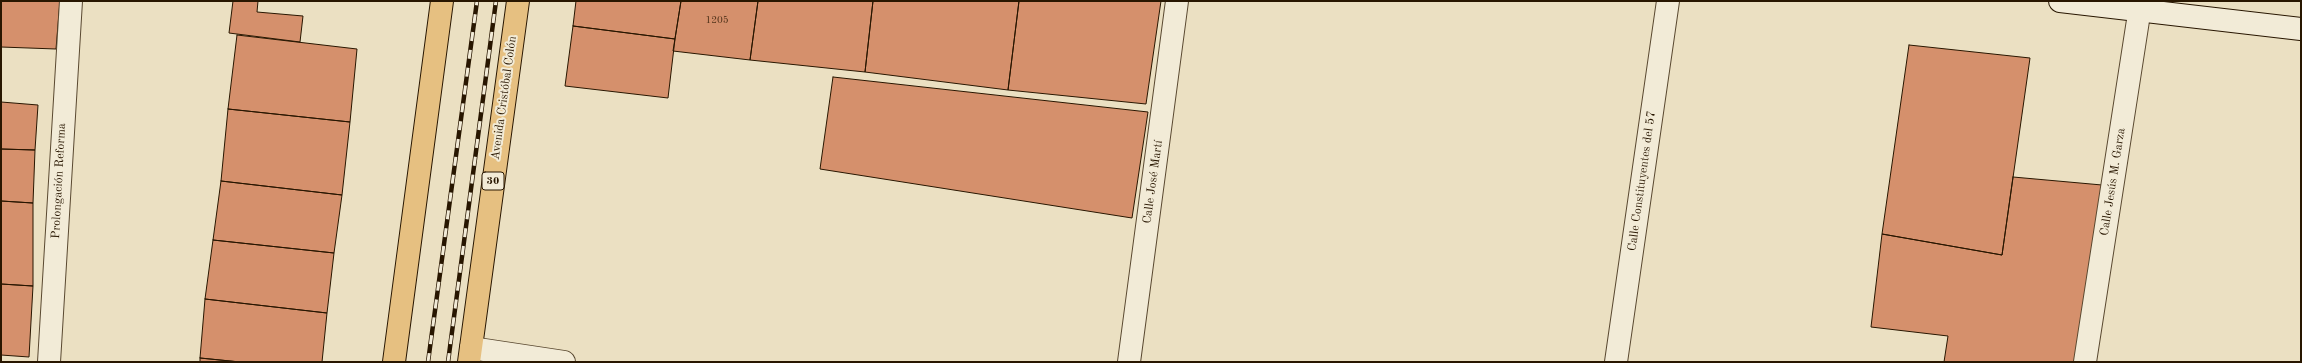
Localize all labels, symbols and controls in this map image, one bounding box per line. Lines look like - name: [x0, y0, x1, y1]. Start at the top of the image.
- house number: 1205: [705, 14, 729, 26]
- street label: Avenida Cristóbal Colón: [488, 35, 520, 161]
- street label: Calle Constituyentes del 57: [1625, 110, 1659, 252]
- street label: Prolongación Reforma: [49, 123, 69, 239]
- street label: Calle Jesús M. Garza: [2097, 127, 2129, 237]
- street label: Calle José Martí: [1140, 139, 1166, 225]
- road number: 30: [482, 172, 504, 190]

